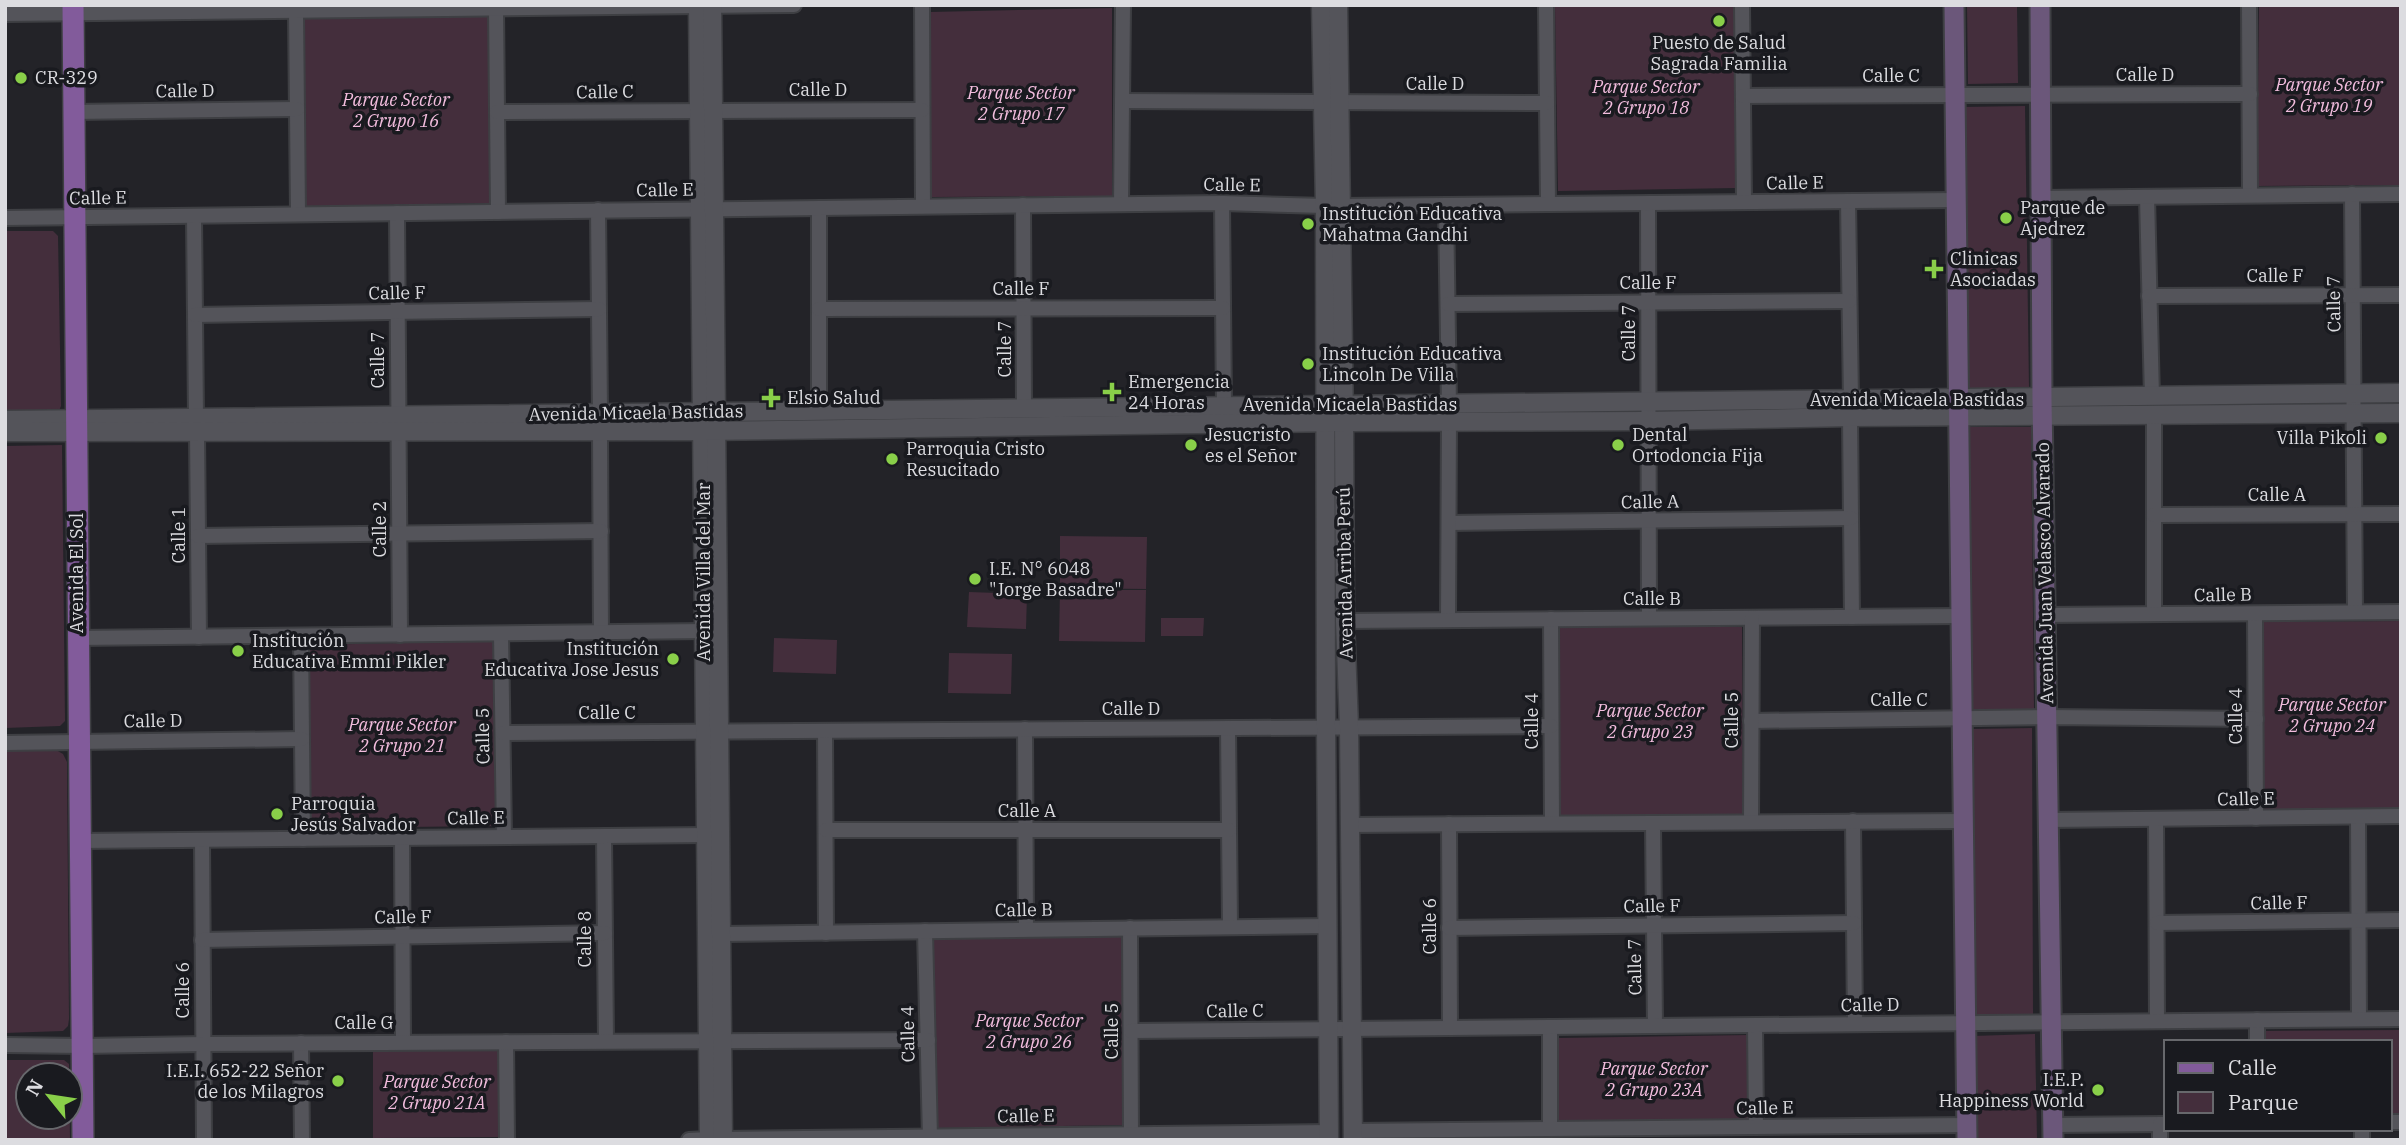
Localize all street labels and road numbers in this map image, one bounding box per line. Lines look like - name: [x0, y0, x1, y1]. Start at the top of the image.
- street label: Calle D: [2116, 63, 2174, 86]
- street label: Calle C: [1862, 64, 1920, 87]
- street label: Calle D: [1406, 72, 1464, 95]
- street label: Calle D: [155, 78, 215, 103]
- street label: Calle D: [789, 78, 847, 101]
- street label: Calle C: [576, 79, 634, 104]
- street label: Calle E: [1766, 171, 1824, 195]
- street label: Calle E: [1203, 173, 1261, 197]
- street label: Calle E: [636, 178, 694, 202]
- street label: Calle E: [69, 186, 127, 210]
- street label: Calle F: [2246, 264, 2304, 287]
- street label: Calle F: [1619, 271, 1677, 294]
- street label: Calle 7: [2322, 275, 2345, 333]
- street label: Calle F: [992, 277, 1050, 300]
- street label: Calle F: [368, 281, 426, 304]
- street label: Calle 7: [1617, 305, 1640, 361]
- street label: Calle 7: [993, 321, 1016, 377]
- street label: Calle 7: [366, 332, 389, 388]
- street label: Avenida Micaela Bastidas: [1810, 388, 2024, 411]
- street label: Avenida Micaela Bastidas: [1243, 393, 1457, 416]
- street label: Avenida Micaela Bastidas: [528, 399, 744, 426]
- street label: Avenida Juan Velasco Alvarado: [2031, 442, 2058, 704]
- street label: Avenida Villa del Mar: [692, 483, 715, 661]
- street label: Calle A: [2248, 483, 2307, 506]
- street label: Avenida Arriba Perú: [1332, 487, 1357, 659]
- street label: Calle A: [1621, 489, 1680, 514]
- street label: Calle 2: [368, 501, 391, 557]
- street label: Calle 1: [167, 507, 190, 563]
- street label: Avenida El Sol: [65, 513, 88, 633]
- street label: Calle B: [2194, 582, 2252, 607]
- street label: Calle B: [1623, 587, 1681, 610]
- street label: Calle C: [1870, 688, 1928, 711]
- street label: Calle 4: [2224, 688, 2247, 744]
- street label: Calle 5: [1720, 692, 1743, 748]
- street label: Calle 4: [1520, 693, 1543, 749]
- street label: Calle D: [1102, 697, 1160, 720]
- street label: Calle C: [578, 701, 636, 724]
- street label: Calle 5: [471, 707, 494, 765]
- street label: Calle D: [123, 708, 183, 733]
- street label: Calle E: [2217, 787, 2275, 811]
- street label: Calle A: [998, 799, 1057, 822]
- street label: Calle E: [447, 806, 505, 830]
- street label: Calle F: [2250, 891, 2308, 914]
- street label: Calle F: [1623, 894, 1681, 917]
- street label: Calle B: [995, 897, 1053, 922]
- street label: Calle 6: [1418, 898, 1441, 954]
- street label: Calle F: [374, 905, 432, 928]
- street label: Calle 8: [573, 911, 596, 967]
- street label: Calle 7: [1623, 938, 1646, 996]
- street label: Calle 6: [171, 962, 194, 1018]
- street label: Calle D: [1840, 992, 1900, 1017]
- street label: Calle C: [1206, 998, 1264, 1023]
- street label: Calle 5: [1100, 1003, 1123, 1059]
- street label: Calle 4: [896, 1005, 919, 1063]
- street label: Calle G: [335, 1011, 393, 1034]
- street label: Calle E: [1736, 1096, 1794, 1120]
- street label: Calle E: [997, 1104, 1055, 1128]

